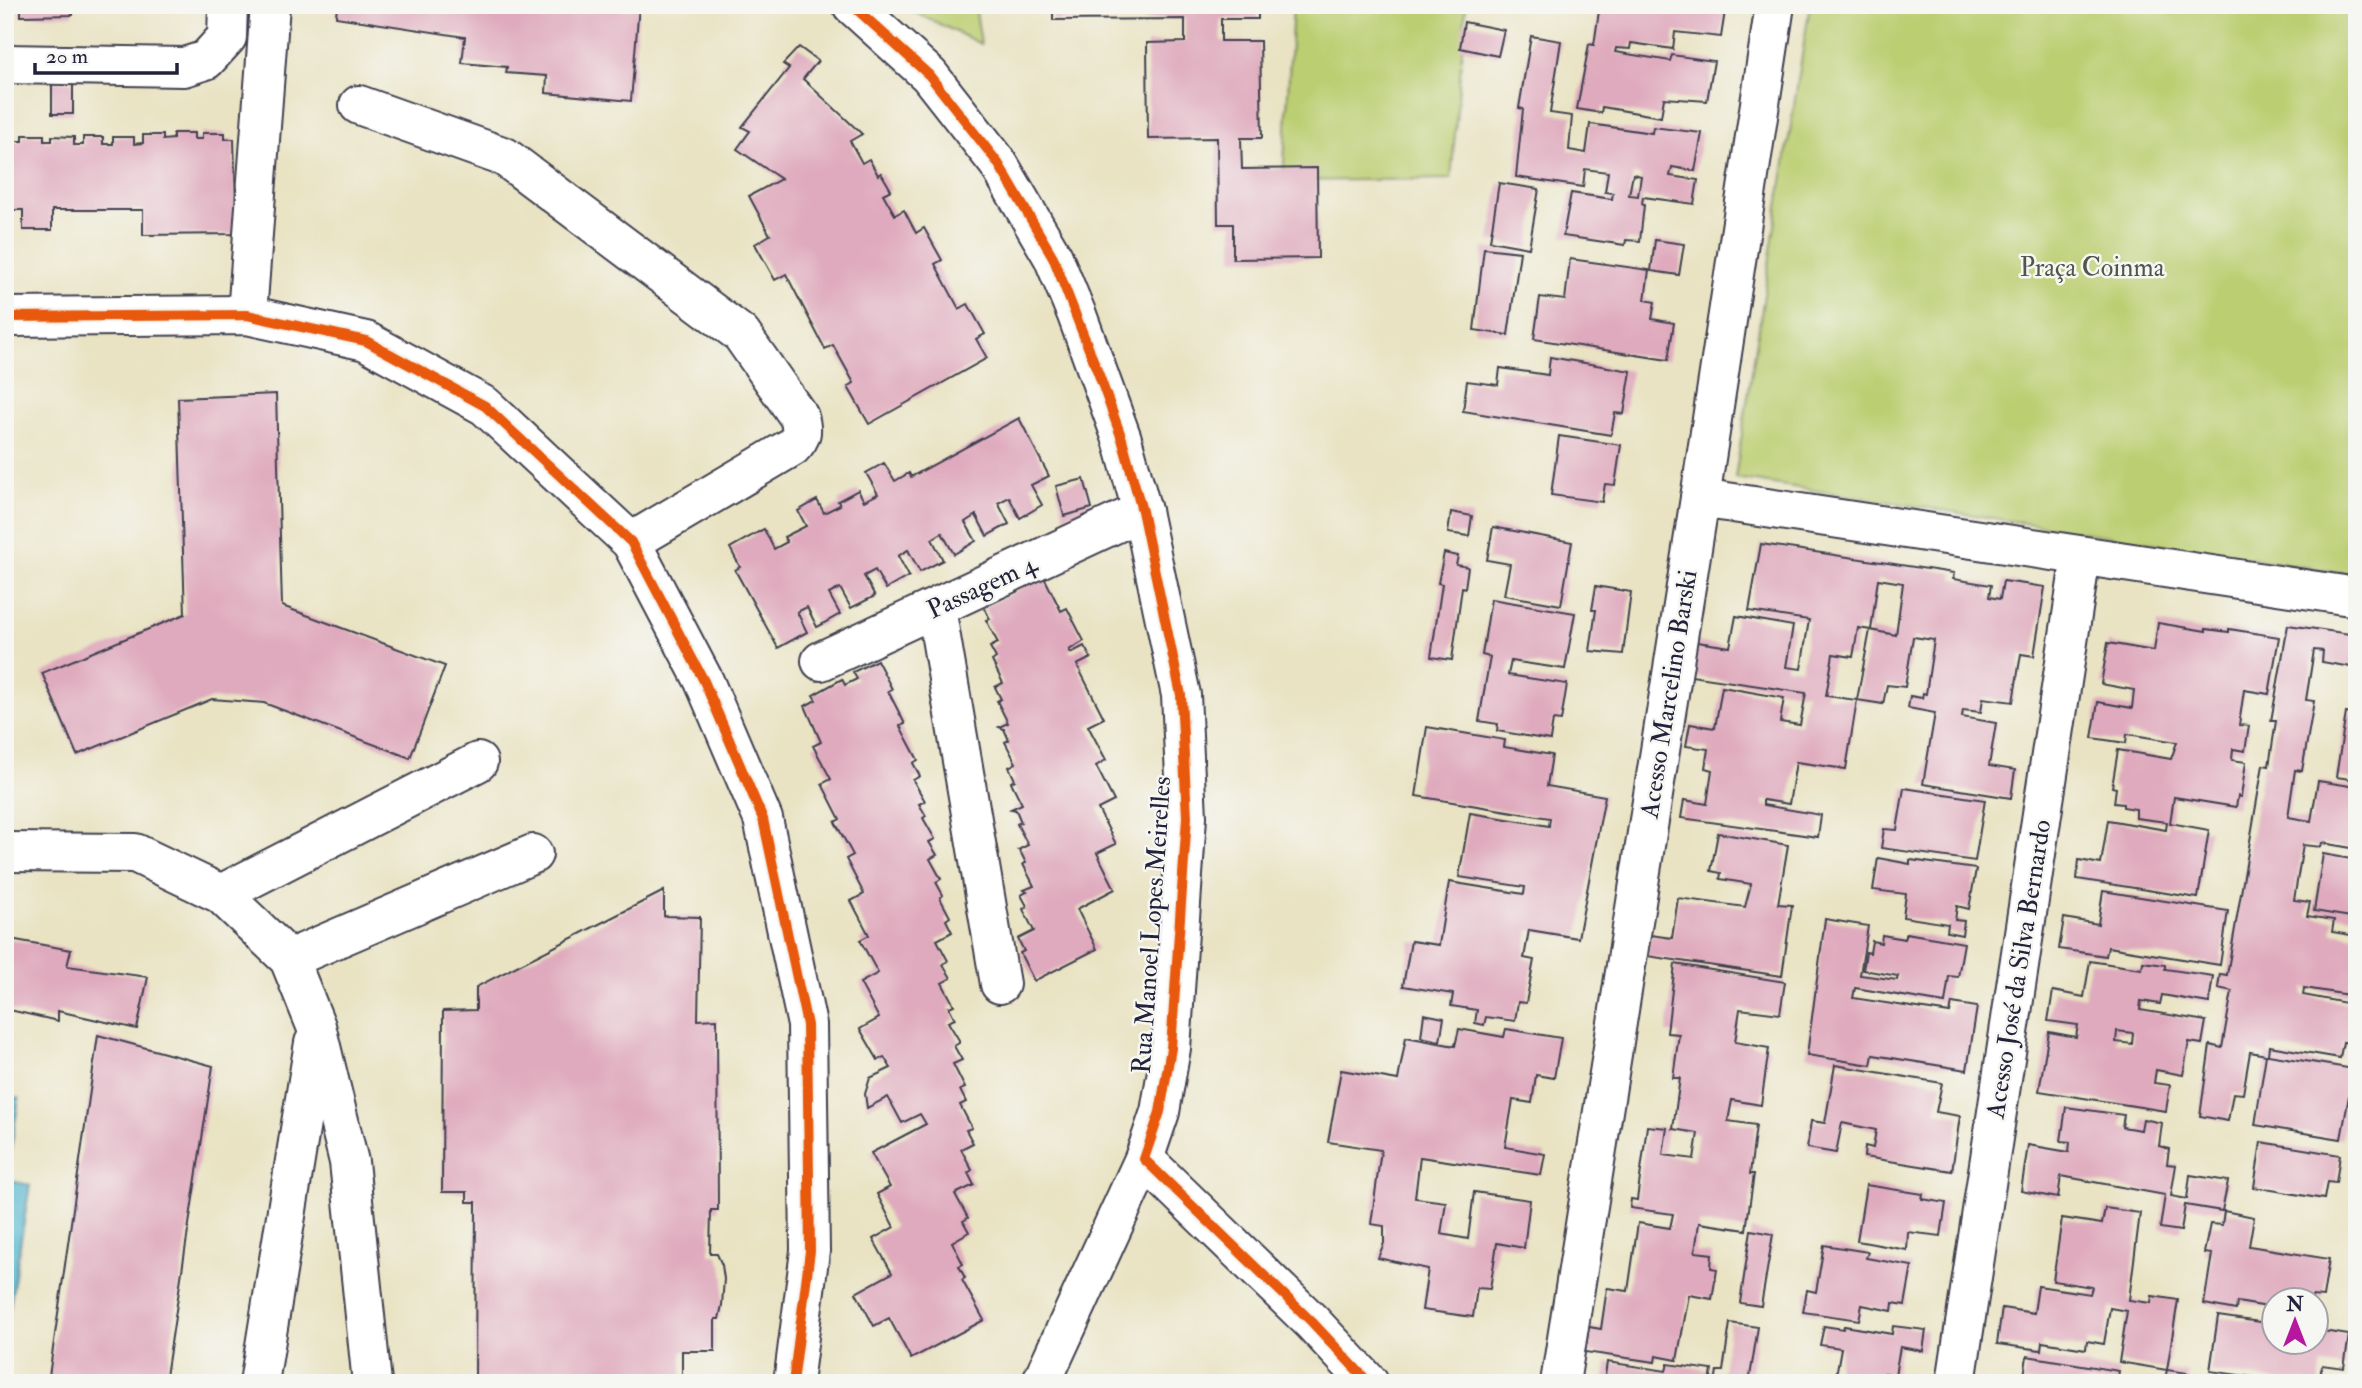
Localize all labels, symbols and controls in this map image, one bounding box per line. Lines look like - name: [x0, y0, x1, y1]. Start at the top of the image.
- scale bar: [35, 32, 177, 76]
- text: 20 m: [46, 43, 88, 70]
- park label: Praça Coinma: [2020, 252, 2165, 284]
- street label: Passagem 4: [922, 547, 1043, 626]
- street label: Acesso Marcelino Barski: [1633, 568, 1704, 821]
- street label: Rua Manoel Lopes Meirelles: [1126, 775, 1179, 1075]
- street label: Acesso José da Silva Bernardo: [1979, 817, 2058, 1122]
- north arrow: [2260, 1286, 2330, 1356]
- text: N: [2285, 1293, 2304, 1317]

